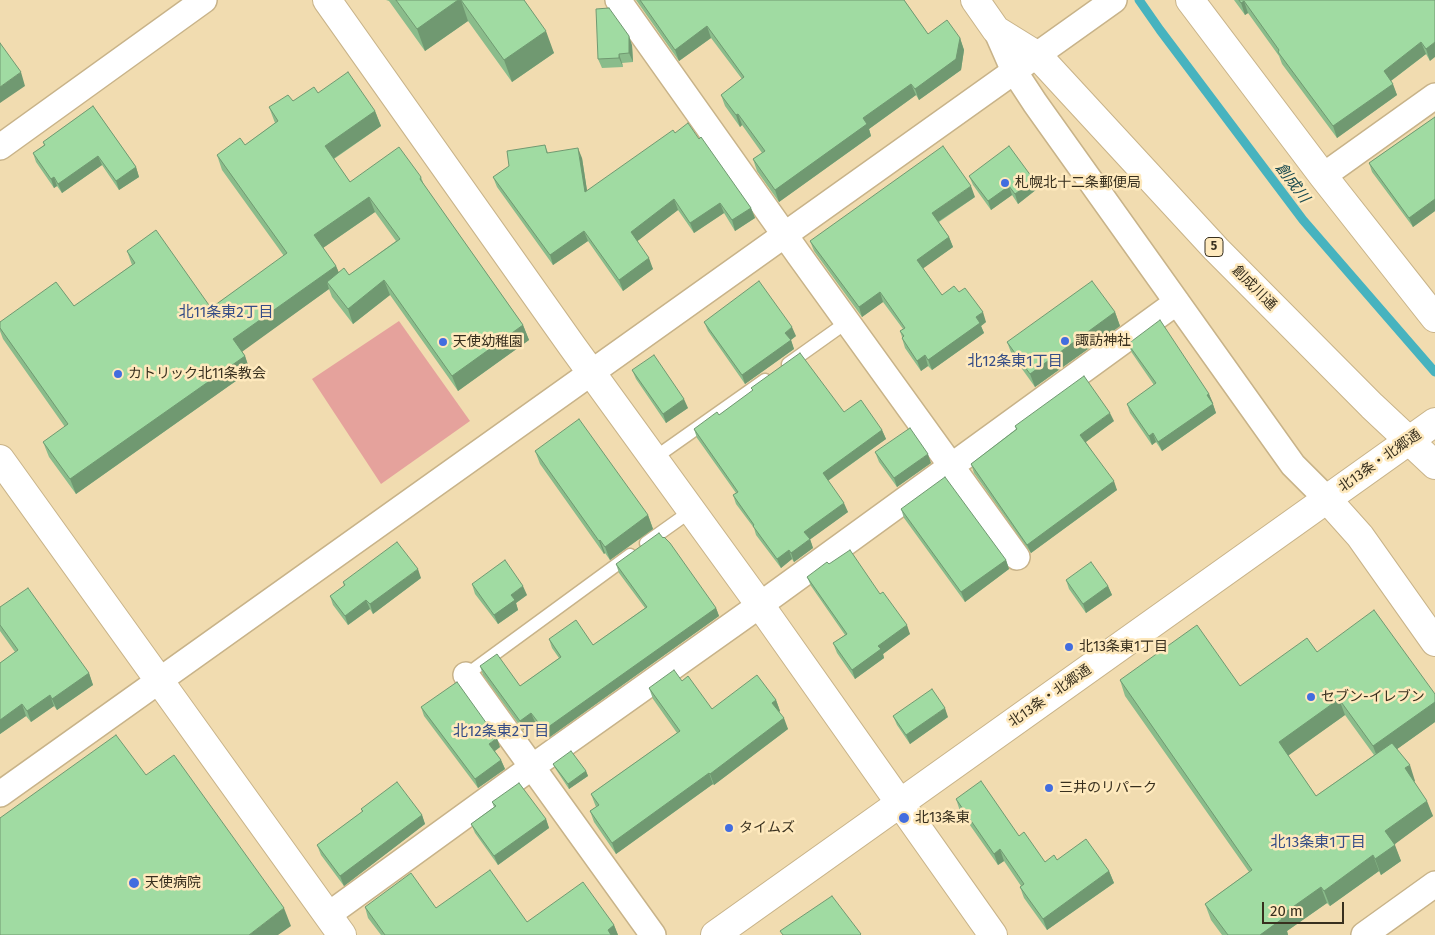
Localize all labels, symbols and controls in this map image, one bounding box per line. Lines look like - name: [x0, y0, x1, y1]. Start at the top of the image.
- water label: 創成川: [1271, 160, 1313, 206]
- place label: 札幌北十二条郵便局: [1015, 175, 1141, 191]
- marker: 札幌北十二条郵便局: [999, 177, 1011, 189]
- road number: 5: [1205, 238, 1223, 256]
- street label: 創成川通: [1228, 262, 1280, 314]
- district label: 北11条東2丁目: [178, 304, 274, 322]
- place label: 諏訪神社: [1075, 333, 1131, 349]
- place label: 天使幼稚園: [453, 334, 523, 350]
- marker: 諏訪神社: [1059, 335, 1071, 347]
- marker: 天使幼稚園: [437, 336, 449, 348]
- district label: 北12条東1丁目: [967, 353, 1063, 371]
- place label: カトリック北11条教会: [128, 366, 266, 382]
- marker: カトリック北11条教会: [112, 368, 124, 380]
- street label: 北13条・北郷通: [1335, 426, 1425, 496]
- place label: 北13条東1丁目: [1079, 639, 1168, 655]
- marker: 北13条東1丁目: [1063, 641, 1075, 653]
- street label: 北13条・北郷通: [1005, 661, 1095, 731]
- place label: セブン-イレブン: [1321, 689, 1425, 705]
- marker: セブン-イレブン: [1305, 691, 1317, 703]
- district label: 北12条東2丁目: [453, 723, 549, 741]
- place label: 三井のリパーク: [1059, 780, 1157, 796]
- marker: 三井のリパーク: [1043, 782, 1055, 794]
- place label: 北13条東: [915, 810, 970, 826]
- marker: 北13条東: [897, 811, 911, 825]
- place label: タイムズ: [739, 820, 795, 836]
- marker: タイムズ: [723, 822, 735, 834]
- district label: 北13条東1丁目: [1270, 834, 1366, 852]
- place label: 天使病院: [145, 875, 201, 891]
- marker: 天使病院: [127, 876, 141, 890]
- scale bar: [1265, 892, 1348, 924]
- text: 20 m: [1270, 902, 1303, 920]

